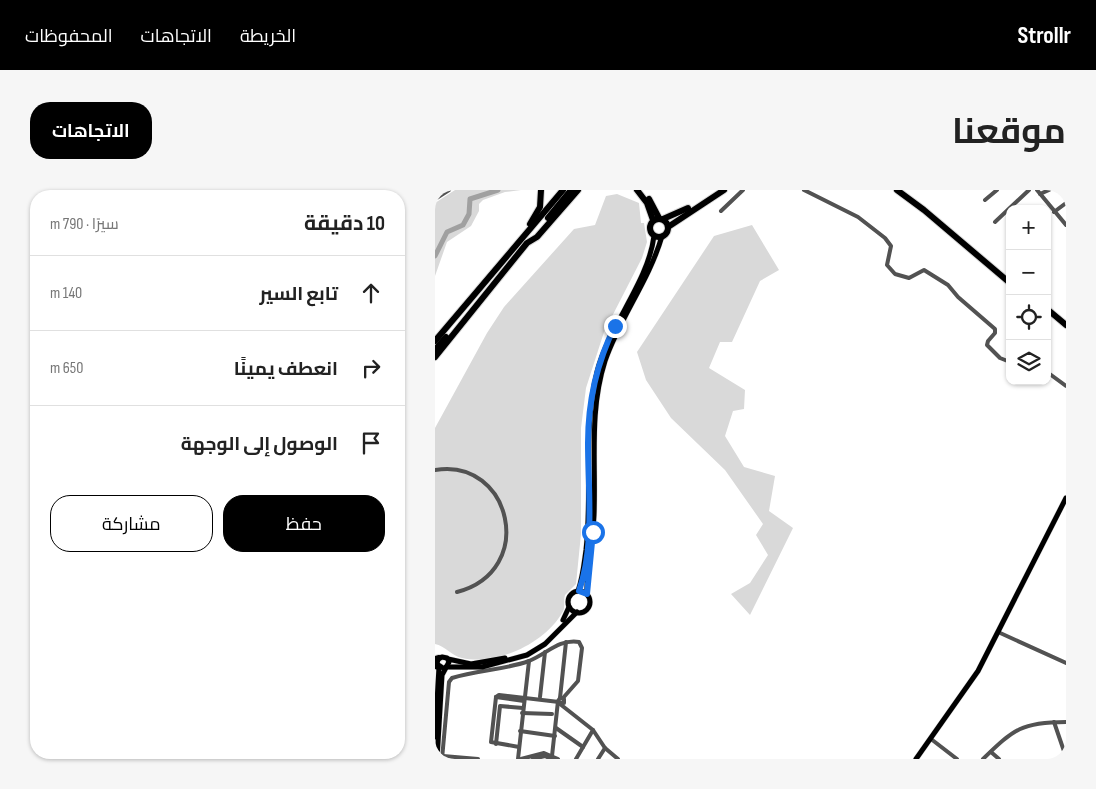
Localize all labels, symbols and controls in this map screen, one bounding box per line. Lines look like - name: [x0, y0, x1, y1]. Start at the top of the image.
- text: Strollr: [1017, 21, 1071, 50]
- text: المحفوظات: [25, 26, 113, 47]
- text: الاتجاهات: [141, 26, 212, 47]
- text: الخريطة: [240, 26, 296, 47]
- button: الاتجاهات: [30, 102, 152, 159]
- text: موقعنا: [952, 111, 1066, 154]
- map controls: [1006, 205, 1051, 385]
- button: +: [1006, 205, 1051, 250]
- text: 10 دقيقة: [304, 211, 385, 236]
- text: سيرًا · 790 m: [50, 215, 119, 234]
- button: −: [1006, 250, 1051, 295]
- icon: ahead: [357, 279, 385, 307]
- text: تابع السير: [259, 283, 338, 306]
- text: 140 m: [50, 284, 82, 303]
- button: locate: [1006, 295, 1051, 340]
- route end: [604, 315, 627, 338]
- button: layers: [1006, 340, 1051, 385]
- icon: right: [357, 354, 385, 382]
- text: انعطف يمينًا: [234, 358, 338, 381]
- text: 650 m: [50, 359, 83, 378]
- icon: arrive: [357, 429, 385, 457]
- text: الوصول إلى الوجهة: [181, 433, 338, 456]
- button: مشاركة: [50, 495, 213, 552]
- button: حفظ: [223, 495, 385, 552]
- route start: [582, 521, 605, 544]

